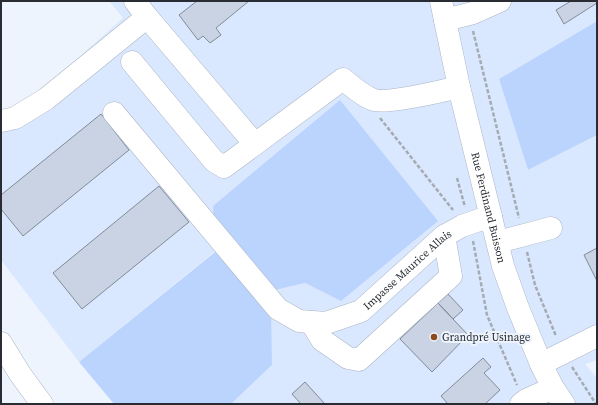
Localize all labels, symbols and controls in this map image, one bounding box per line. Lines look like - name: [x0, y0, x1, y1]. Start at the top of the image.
- street label: Rue Ferdinand Buisson: [468, 151, 510, 265]
- street label: Impasse Maurice Allais: [360, 226, 454, 313]
- place label: Grandpré Usinage: [442, 330, 531, 345]
- marker: Grandpré Usinage: [429, 332, 439, 342]

